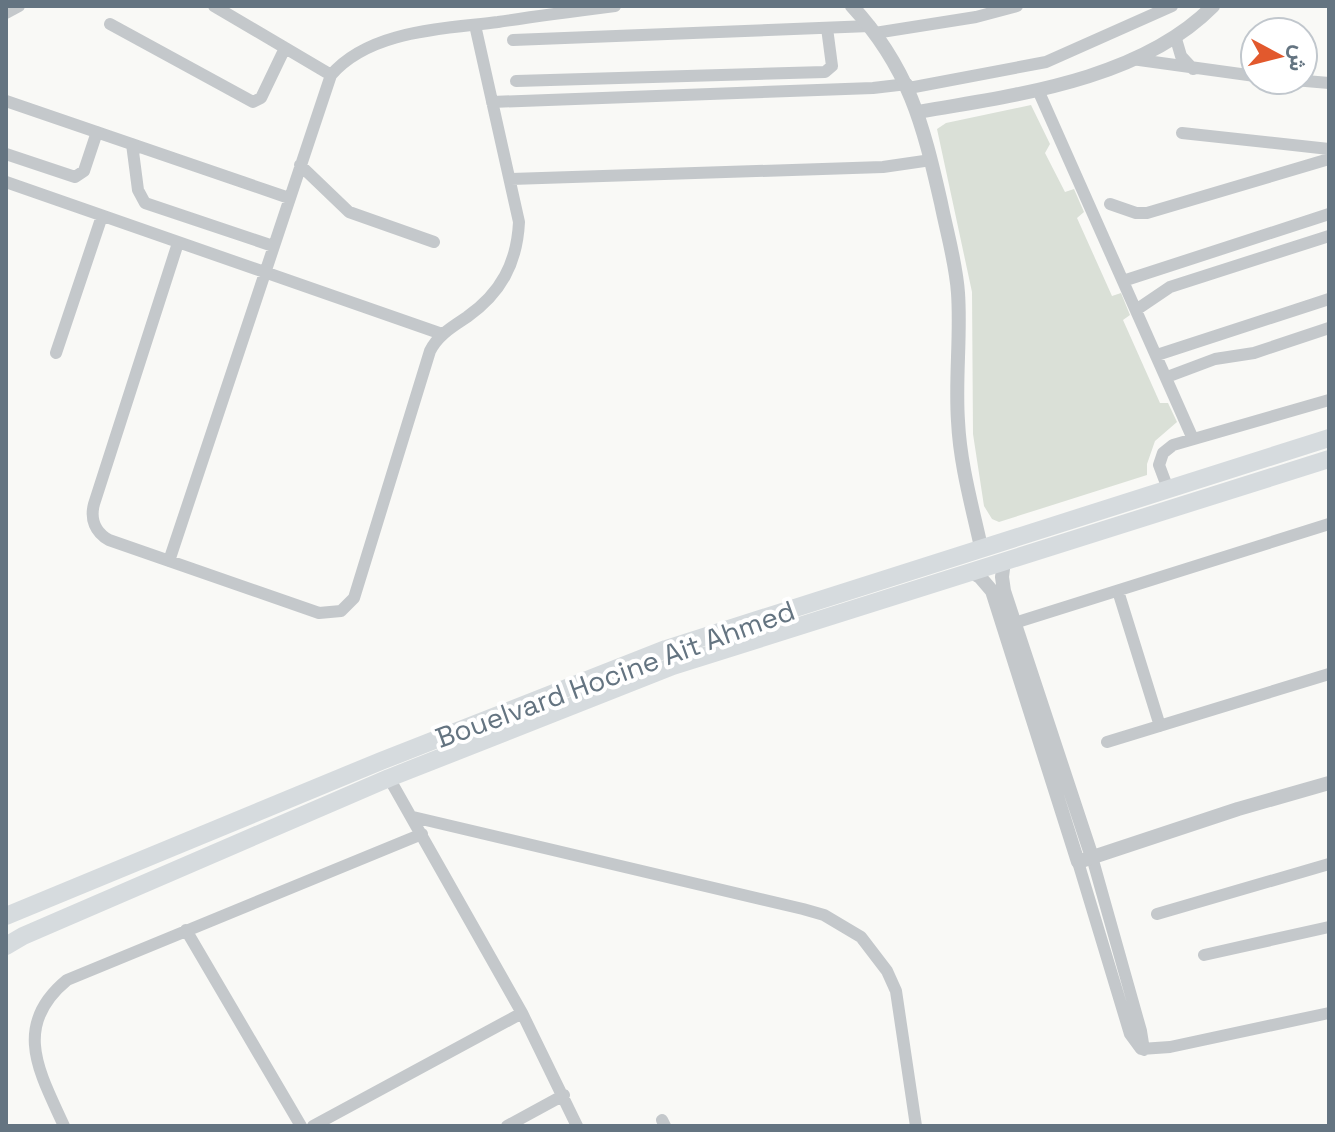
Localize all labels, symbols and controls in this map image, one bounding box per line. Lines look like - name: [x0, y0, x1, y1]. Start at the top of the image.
- north arrow: [1239, 16, 1319, 96]
- text: ش: [1283, 44, 1314, 73]
- street label: Bouelvard Hocine Ait Ahmed: [430, 592, 800, 756]

